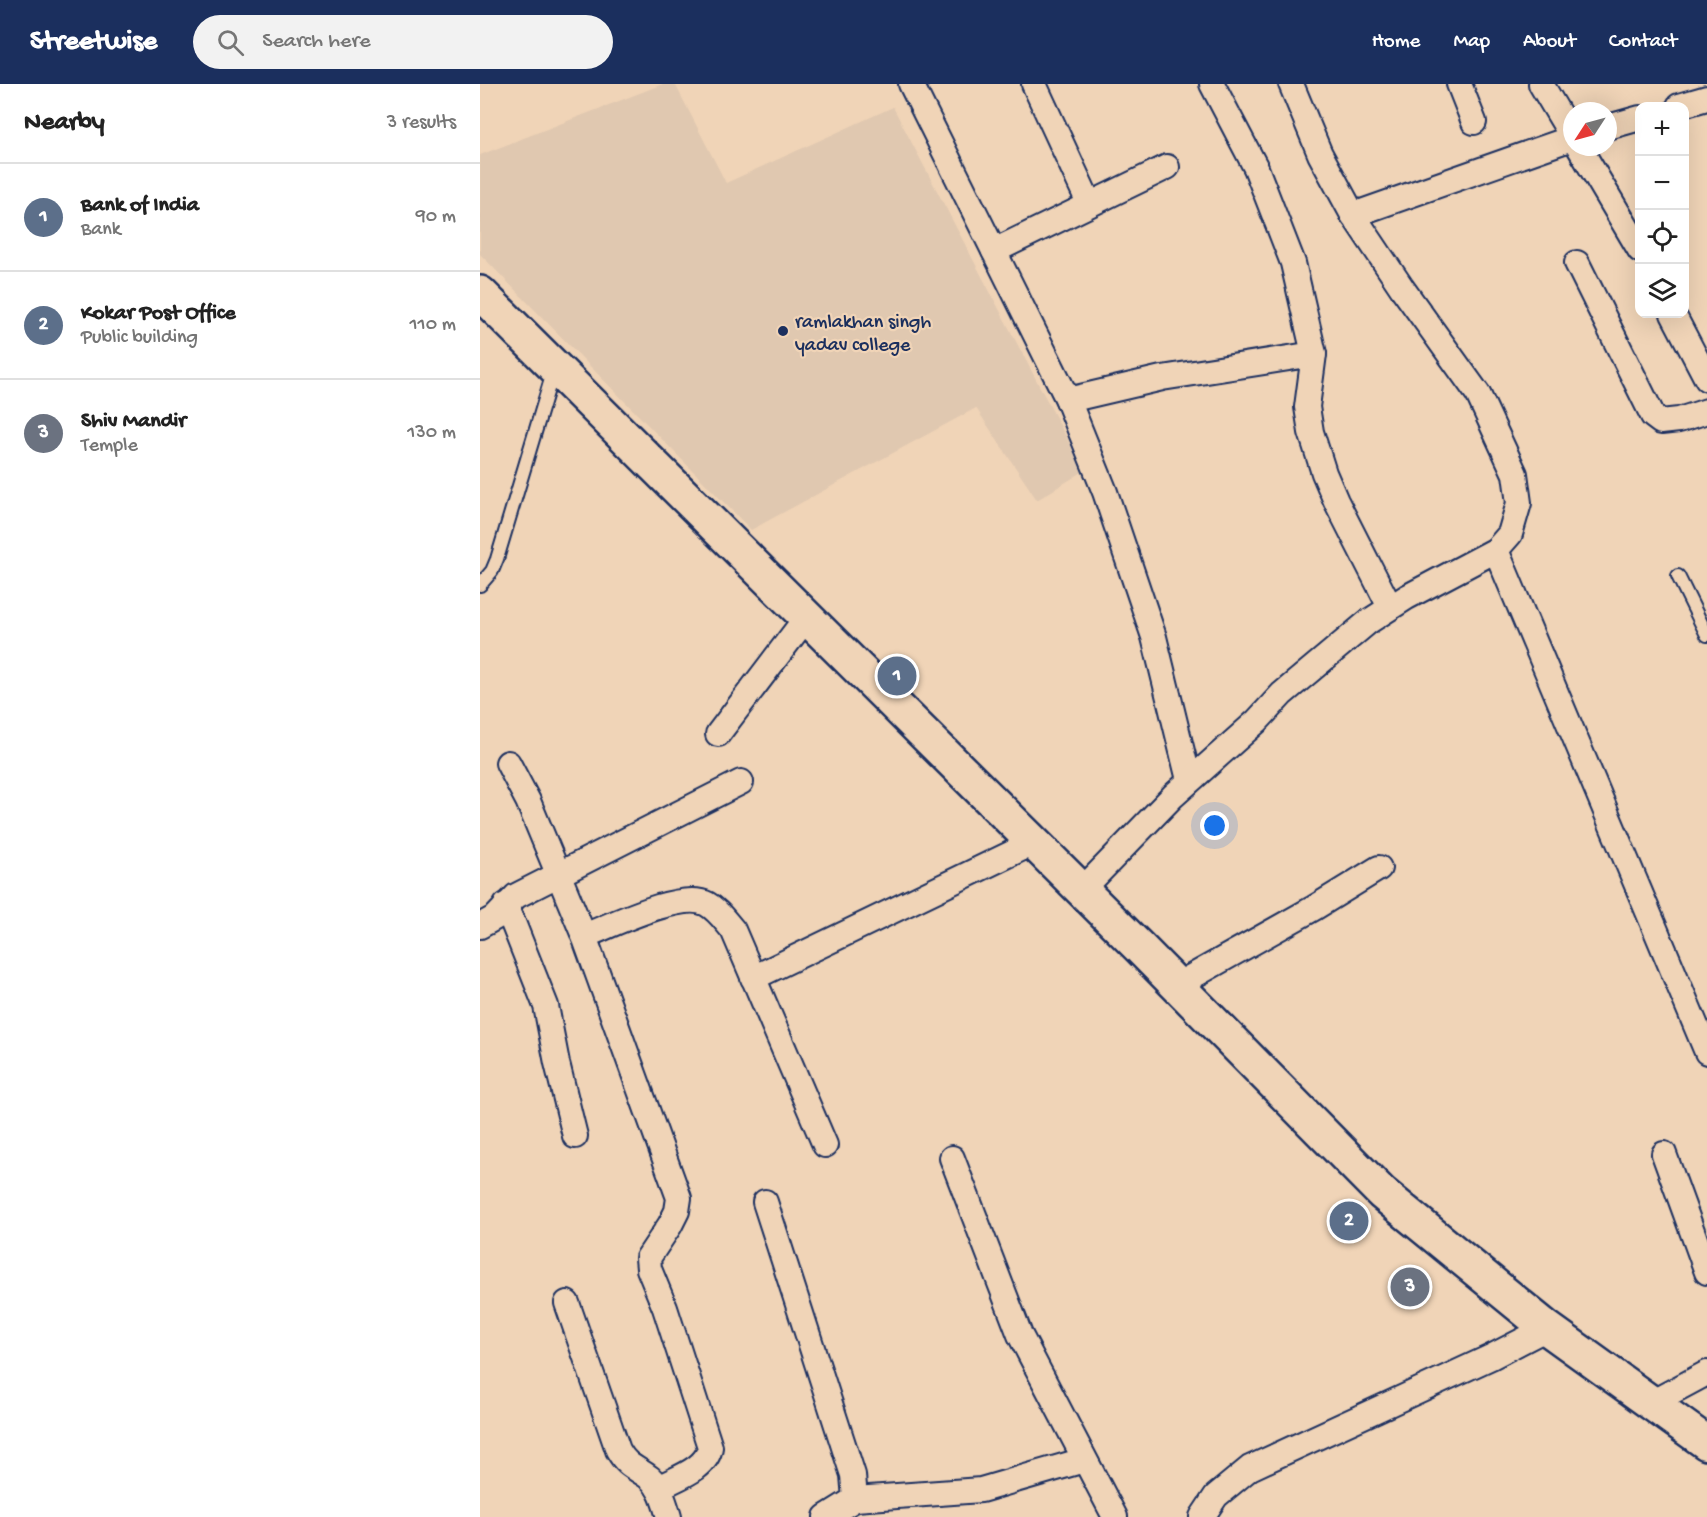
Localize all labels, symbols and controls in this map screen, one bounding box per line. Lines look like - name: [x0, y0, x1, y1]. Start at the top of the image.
- search box: [193, 15, 613, 69]
- text: Streetwise: [30, 26, 157, 59]
- icon: search: [214, 26, 247, 59]
- text: Search here: [262, 29, 371, 55]
- text: Home: [1372, 30, 1420, 55]
- text: Map: [1453, 30, 1490, 55]
- text: About: [1523, 30, 1576, 55]
- text: Contact: [1609, 30, 1677, 55]
- north arrow: [1563, 102, 1617, 156]
- map controls: [1635, 102, 1689, 318]
- button: +: [1635, 102, 1689, 156]
- text: Nearby: [24, 108, 105, 139]
- text: 3 results: [387, 112, 456, 135]
- button: −: [1635, 156, 1689, 210]
- text: Bank of India: [81, 193, 199, 219]
- text: 1: [39, 206, 48, 229]
- text: 90 m: [416, 206, 456, 229]
- button: locate: [1635, 210, 1689, 264]
- text: Bank: [81, 219, 121, 242]
- button: layers: [1635, 264, 1689, 318]
- text: Kokar Post Office: [81, 301, 236, 327]
- place label: ramlakhan singh yadav college: [795, 312, 931, 358]
- text: 2: [39, 314, 48, 337]
- text: 110 m: [410, 314, 456, 337]
- marker: ramlakhan singh yadav college: [776, 324, 790, 338]
- text: Public building: [81, 327, 198, 350]
- text: Shiv Mandir: [81, 409, 186, 435]
- text: 3: [38, 422, 49, 445]
- text: 130 m: [407, 422, 456, 445]
- text: Temple: [81, 435, 138, 458]
- pin: 1: [878, 654, 916, 698]
- your location: [1200, 811, 1229, 840]
- pin: 2: [1330, 1198, 1368, 1244]
- pin: 3: [1390, 1264, 1430, 1310]

